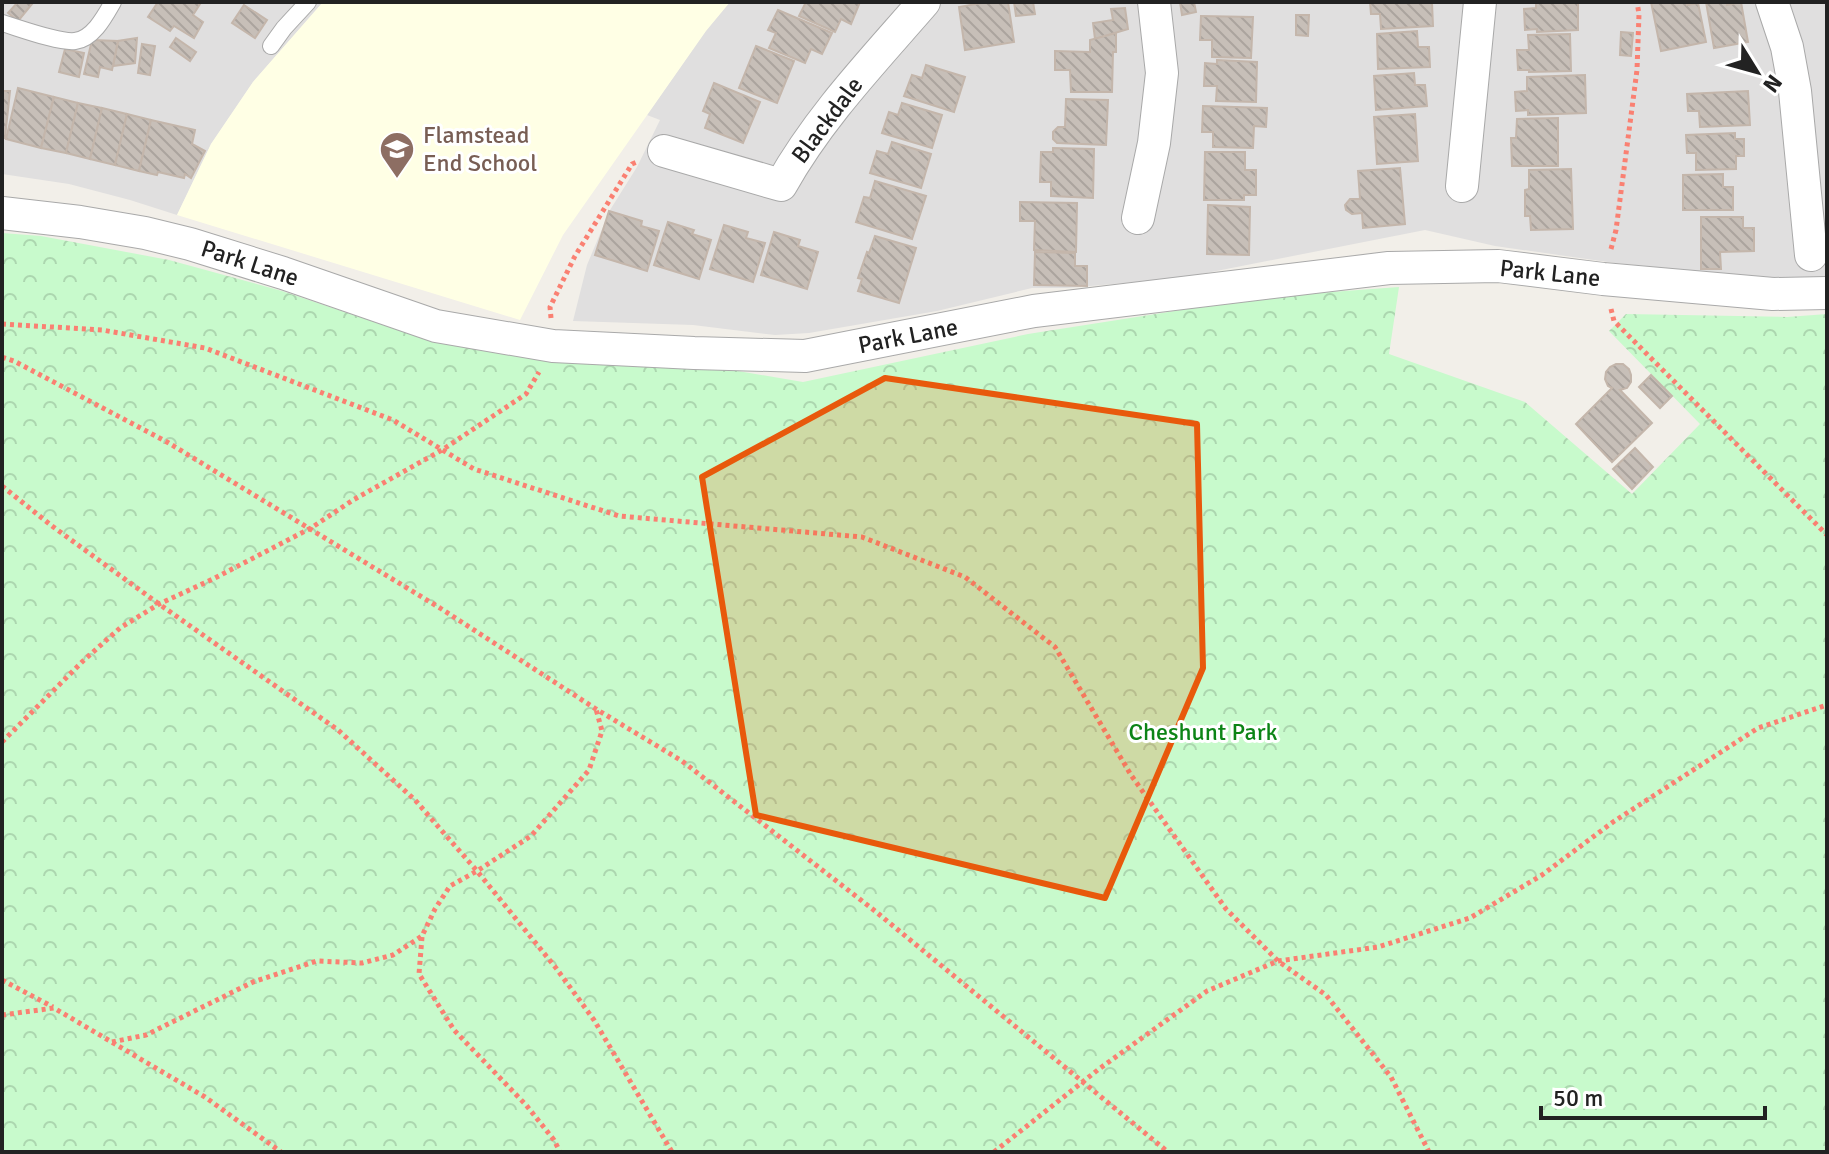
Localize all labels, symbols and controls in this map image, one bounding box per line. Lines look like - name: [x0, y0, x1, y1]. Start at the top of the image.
- north arrow: [1717, 32, 1797, 112]
- text: N: [1757, 69, 1788, 98]
- street label: Blackdale: [785, 71, 869, 169]
- place label: Flamstead End School: [423, 120, 537, 178]
- school or university icon: Flamstead End School: [378, 130, 416, 180]
- street label: Park Lane: [197, 233, 303, 293]
- street label: Park Lane: [1498, 253, 1602, 293]
- street label: Park Lane: [856, 312, 960, 360]
- park label: Cheshunt Park: [1128, 717, 1278, 747]
- scale bar: [1541, 1070, 1765, 1120]
- text: 50 m: [1553, 1083, 1603, 1113]

